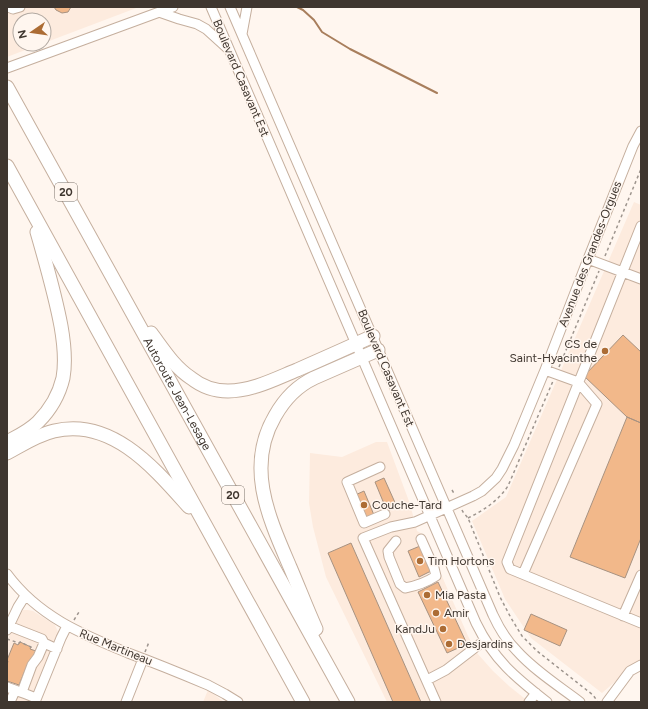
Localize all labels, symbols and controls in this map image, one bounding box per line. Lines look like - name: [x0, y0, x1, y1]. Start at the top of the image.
- north arrow: [12, 12, 52, 52]
- street label: Boulevard Casavant Est: [210, 17, 272, 139]
- text: N: [15, 29, 30, 40]
- street label: Avenue des Grandes-Orgues: [556, 179, 624, 329]
- road number: 20: [55, 183, 77, 201]
- street label: Boulevard Casavant Est: [355, 307, 417, 429]
- street label: Autoroute Jean-Lesage: [140, 335, 214, 453]
- place label: CS de Saint-Hyacinthe: [509, 337, 597, 365]
- marker: CS de Saint-Hyacinthe: [600, 346, 610, 356]
- road number: 20: [222, 486, 244, 504]
- place label: Couche-Tard: [372, 498, 442, 512]
- marker: Couche-Tard: [359, 500, 369, 510]
- place label: Tim Hortons: [428, 554, 495, 568]
- marker: Tim Hortons: [415, 556, 425, 566]
- place label: Mia Pasta: [435, 588, 486, 602]
- marker: Mia Pasta: [422, 590, 432, 600]
- place label: Amir: [444, 606, 469, 620]
- marker: Amir: [431, 608, 441, 618]
- place label: KandJu: [395, 622, 435, 636]
- marker: KandJu: [438, 624, 448, 634]
- street label: Rue Martineau: [77, 626, 155, 668]
- place label: Desjardins: [457, 637, 513, 651]
- marker: Desjardins: [444, 639, 454, 649]

